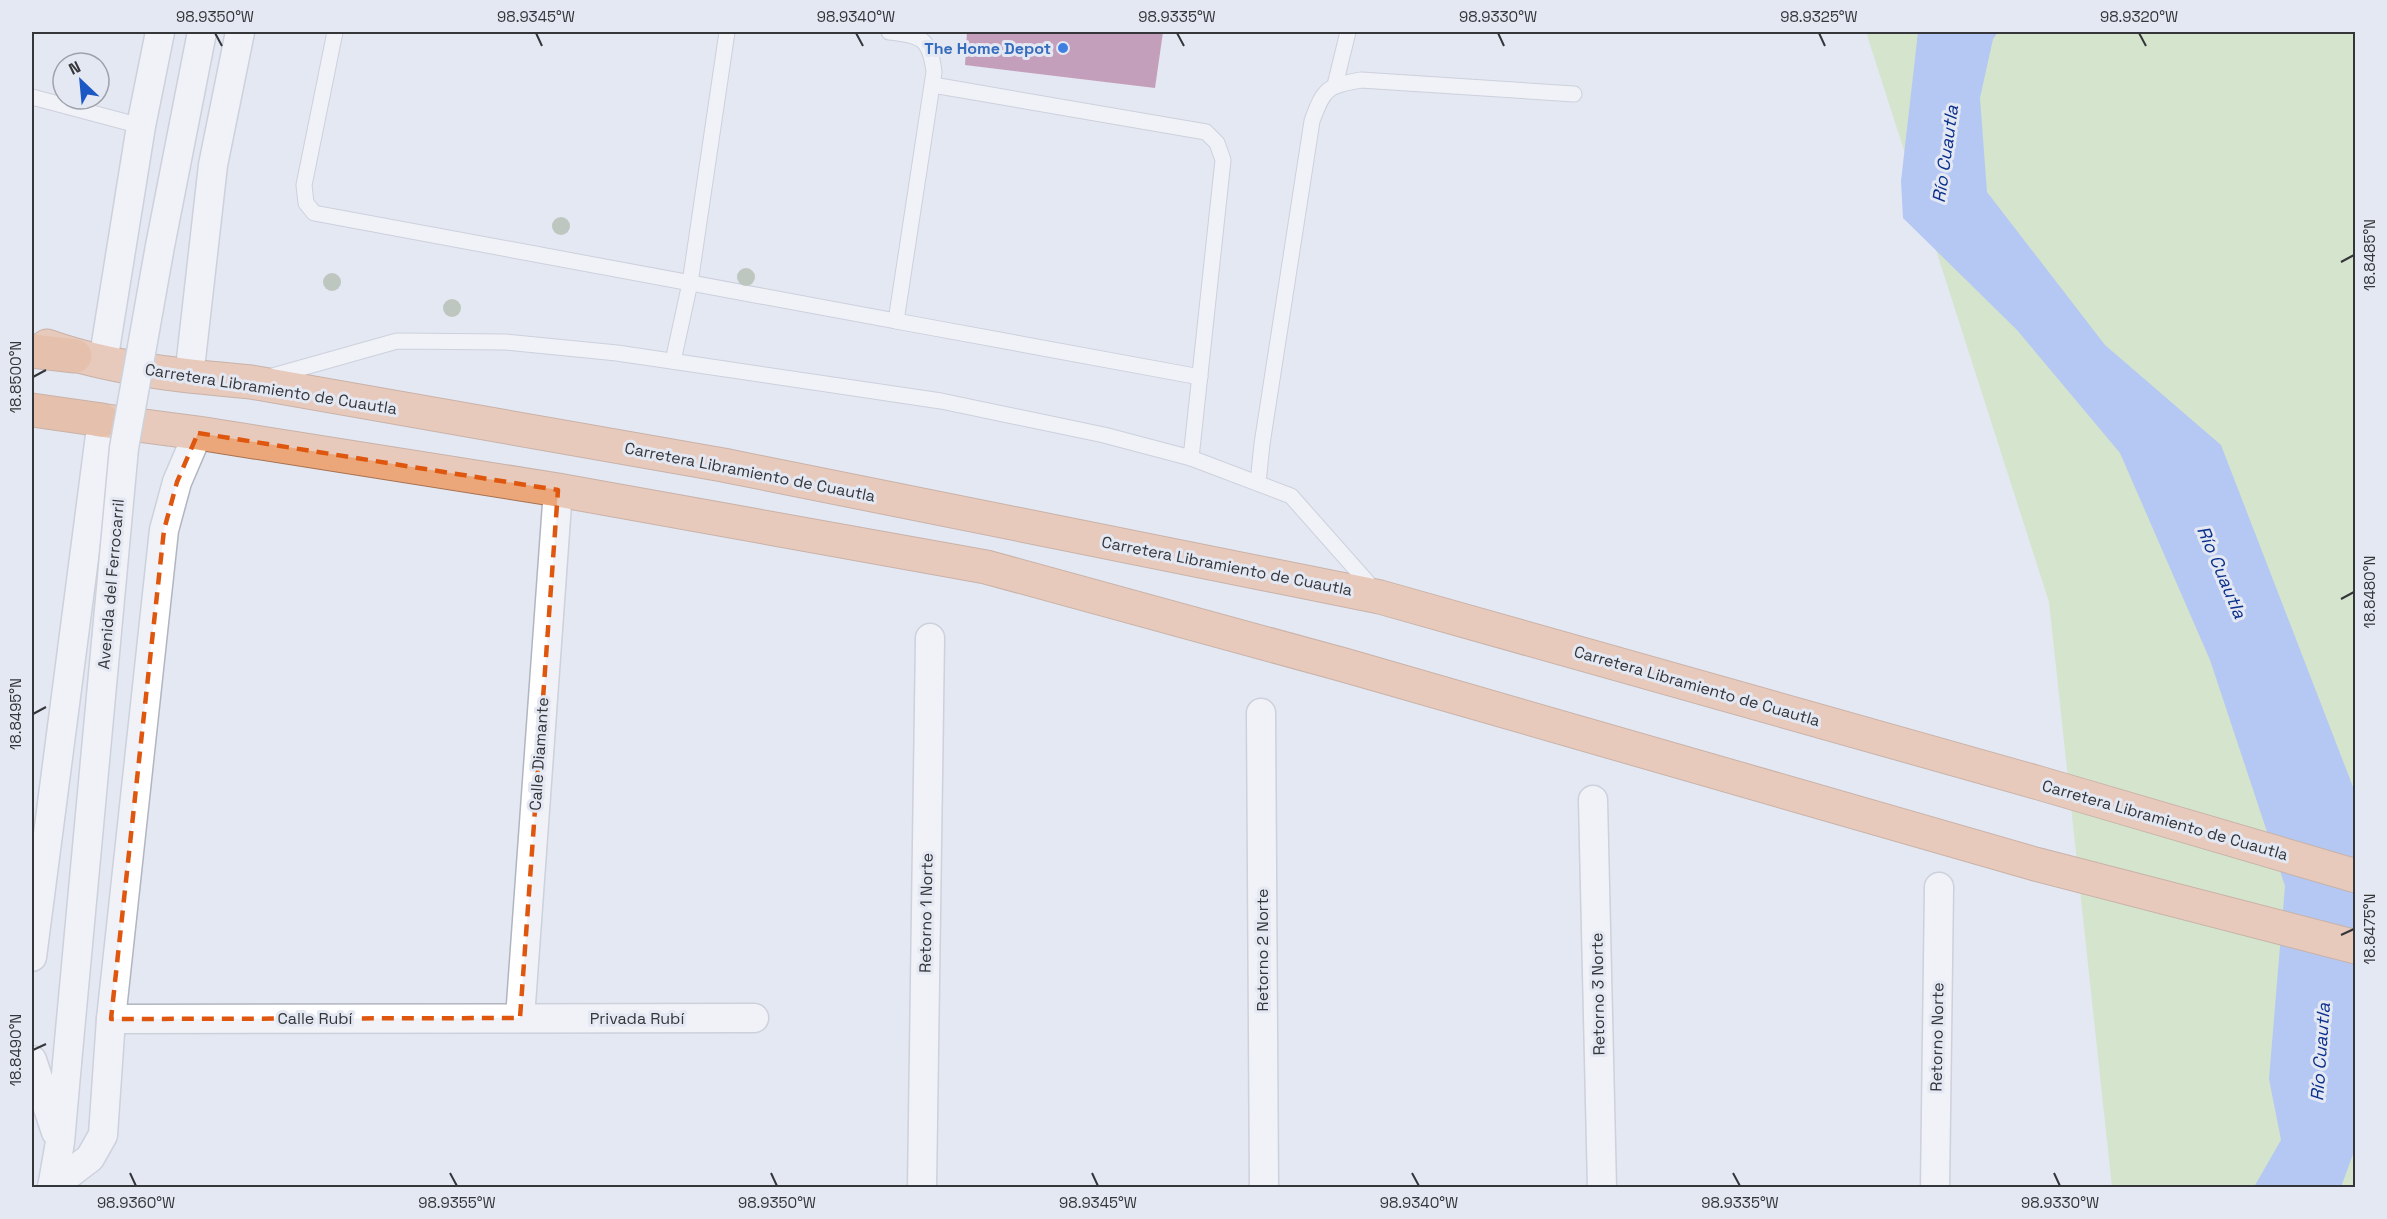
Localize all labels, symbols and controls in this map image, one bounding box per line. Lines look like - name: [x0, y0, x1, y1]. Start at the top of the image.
- text: 98.9350°W: [176, 7, 254, 26]
- text: 98.9345°W: [497, 7, 575, 26]
- text: 98.9340°W: [817, 7, 895, 26]
- text: 98.9335°W: [1138, 7, 1216, 26]
- text: 98.9330°W: [1459, 7, 1537, 26]
- text: 98.9325°W: [1780, 7, 1858, 26]
- text: 98.9320°W: [2100, 7, 2178, 26]
- place label: The Home Depot: [924, 38, 1051, 59]
- marker: The Home Depot: [1056, 41, 1070, 55]
- north arrow: [51, 51, 111, 111]
- text: N: [65, 56, 84, 80]
- water label: Río Cuautla: [1927, 103, 1963, 204]
- text: 18.8485°N: [2360, 219, 2379, 291]
- text: 18.8500°N: [6, 341, 25, 413]
- street label: Carretera Libramiento de Cuautla: [143, 359, 399, 419]
- street label: Carretera Libramiento de Cuautla: [623, 437, 877, 507]
- street label: Avenida del Ferrocarril: [93, 498, 129, 670]
- water label: Río Cuautla: [2192, 522, 2252, 622]
- street label: Carretera Libramiento de Cuautla: [1100, 531, 1354, 601]
- text: 18.8480°N: [2360, 556, 2379, 628]
- street label: Carretera Libramiento de Cuautla: [1572, 641, 1822, 731]
- text: 18.8495°N: [6, 678, 25, 750]
- street label: Calle Diamante: [525, 697, 553, 811]
- street label: Carretera Libramiento de Cuautla: [2040, 775, 2290, 865]
- street label: Retorno 1 Norte: [914, 853, 938, 973]
- street label: Retorno 2 Norte: [1252, 889, 1273, 1011]
- text: 18.8475°N: [2360, 894, 2379, 964]
- street label: Retorno 3 Norte: [1586, 932, 1610, 1056]
- street label: Retorno Norte: [1926, 982, 1948, 1092]
- water label: Río Cuautla: [2305, 1002, 2335, 1102]
- street label: Calle Rubí: [277, 1008, 353, 1029]
- street label: Privada Rubí: [590, 1008, 684, 1029]
- text: 18.8490°N: [6, 1014, 25, 1086]
- text: 98.9360°W: [97, 1193, 175, 1212]
- text: 98.9355°W: [418, 1193, 496, 1212]
- text: 98.9350°W: [738, 1193, 816, 1212]
- text: 98.9345°W: [1059, 1193, 1137, 1212]
- text: 98.9340°W: [1380, 1193, 1458, 1212]
- text: 98.9335°W: [1701, 1193, 1779, 1212]
- text: 98.9330°W: [2021, 1193, 2099, 1212]

